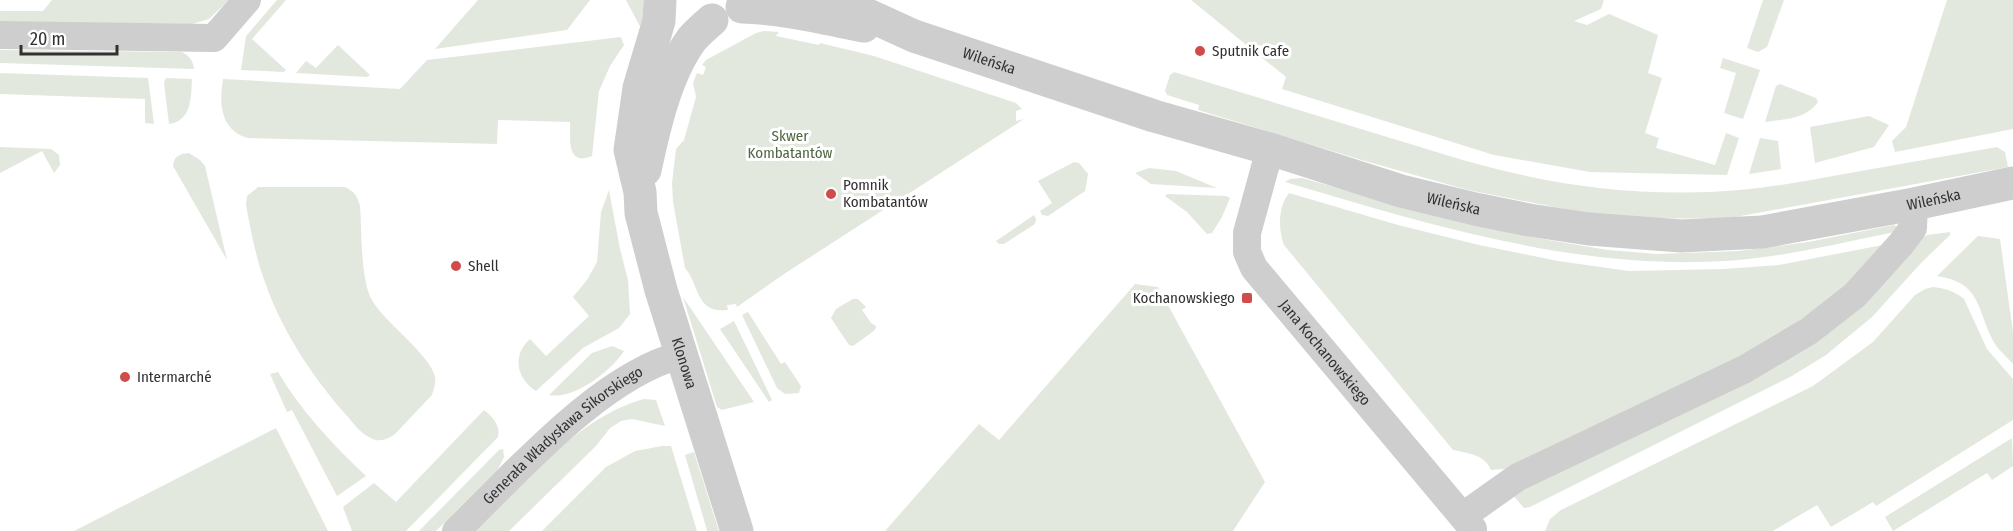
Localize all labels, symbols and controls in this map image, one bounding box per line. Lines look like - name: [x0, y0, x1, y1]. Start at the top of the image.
- scale bar: [21, 18, 117, 56]
- text: 20 m: [30, 28, 65, 50]
- place label: Sputnik Cafe: [1212, 42, 1289, 60]
- street label: Wileńska: [960, 44, 1018, 78]
- marker: Sputnik Cafe: [1193, 44, 1207, 58]
- park label: Skwer Kombatantów: [748, 127, 833, 162]
- place label: Pomnik Kombatantów: [843, 176, 928, 211]
- street label: Wileńska: [1905, 185, 1962, 214]
- marker: Pomnik Kombatantów: [824, 187, 838, 201]
- street label: Wileńska: [1425, 189, 1482, 219]
- place label: Shell: [468, 257, 499, 275]
- marker: Shell: [449, 259, 463, 273]
- place label: Kochanowskiego: [1133, 289, 1235, 307]
- marker: Kochanowskiego: [1240, 291, 1254, 305]
- street label: Jana Kochanowskiego: [1276, 296, 1375, 409]
- street label: Klonowa: [668, 335, 701, 391]
- street label: Generała Władysława Sikorskiego: [479, 362, 646, 508]
- place label: Intermarché: [137, 368, 212, 386]
- marker: Intermarché: [118, 370, 132, 384]

